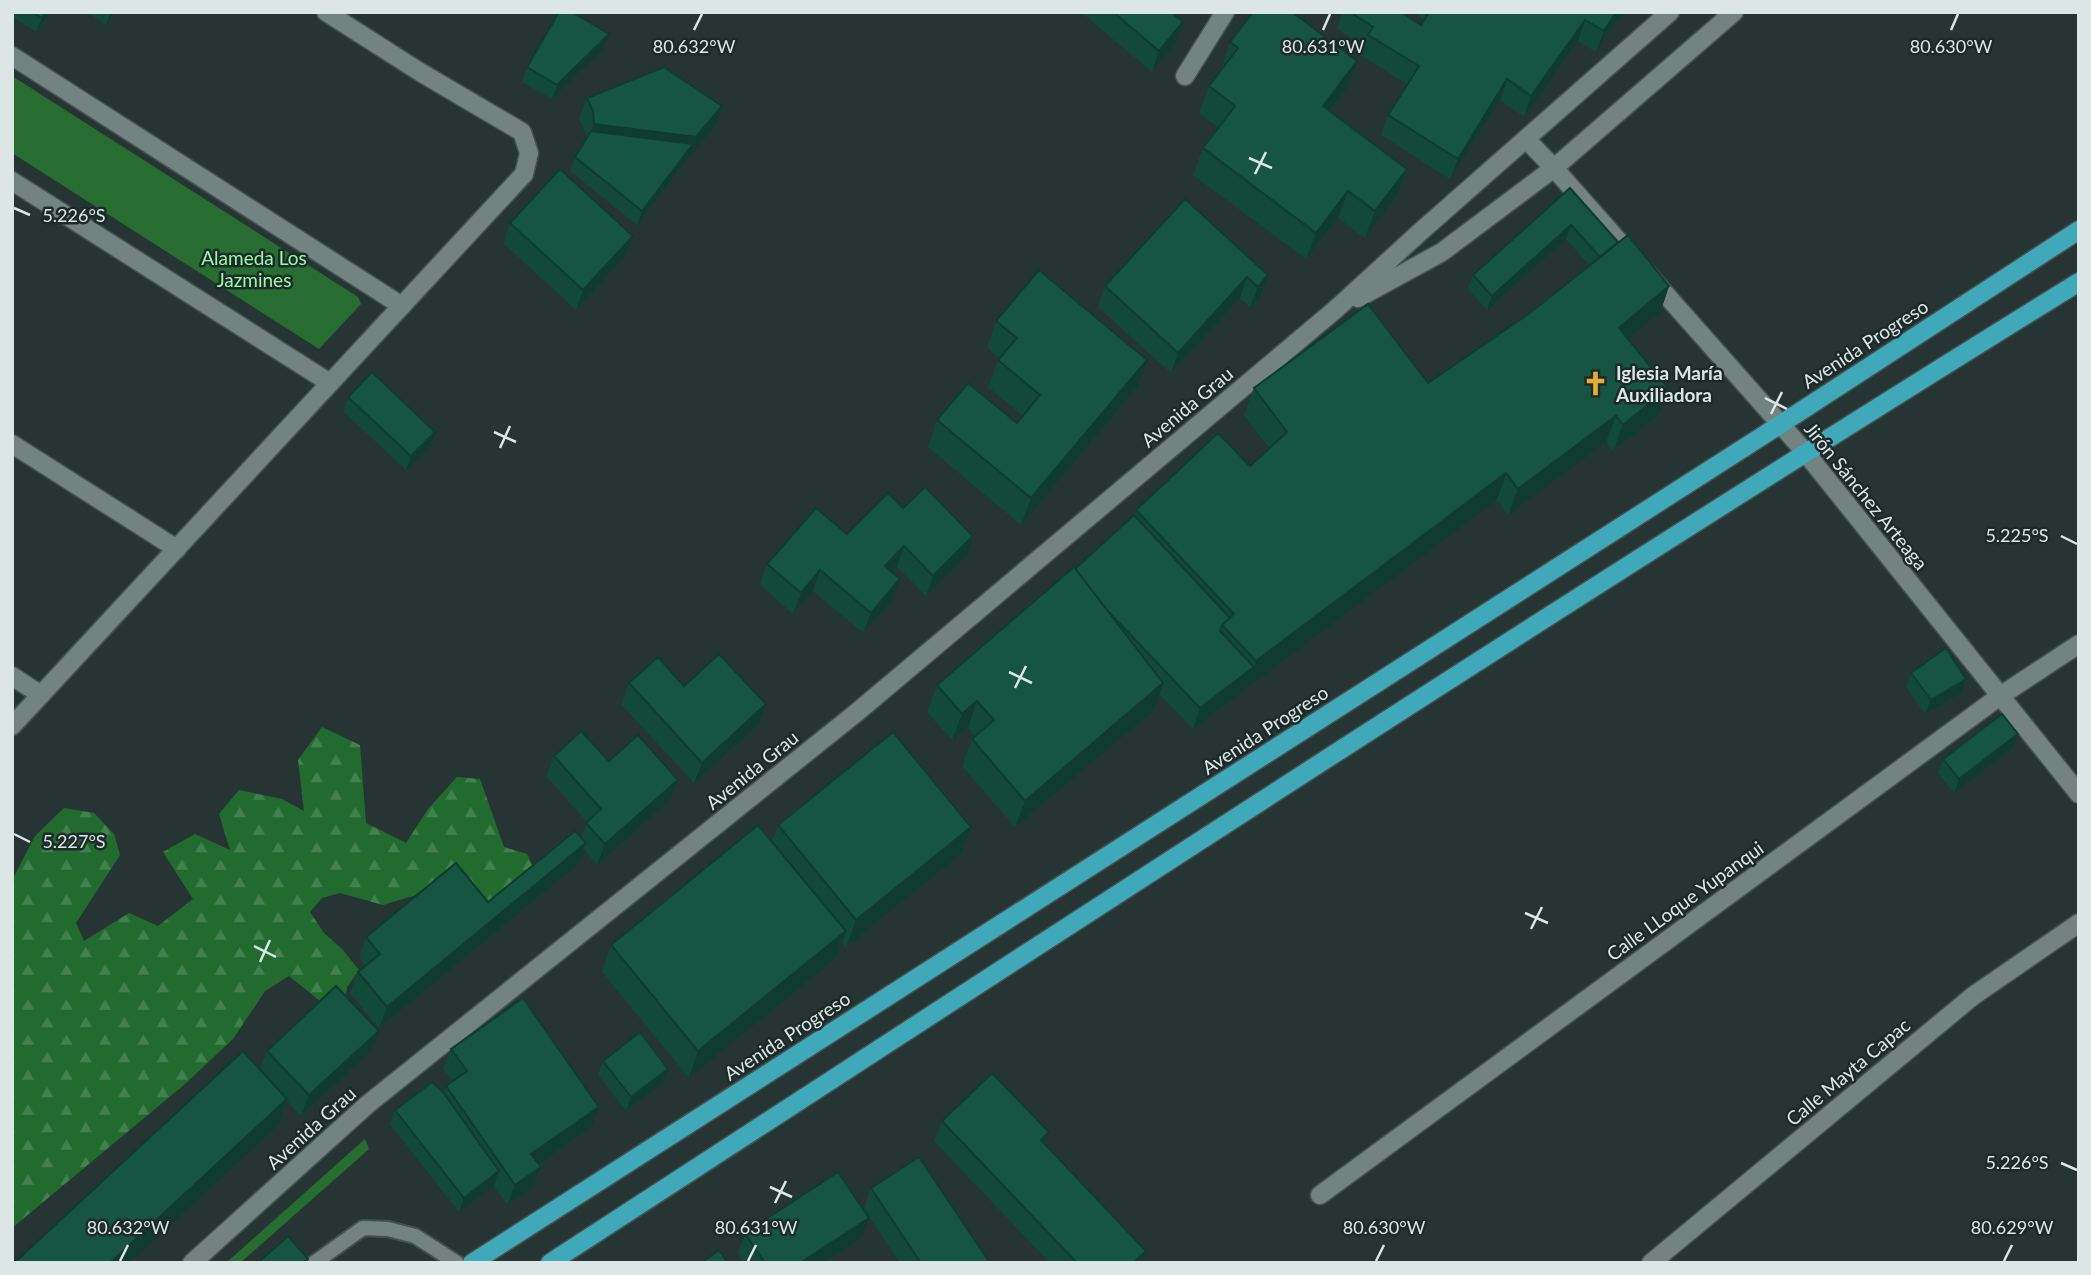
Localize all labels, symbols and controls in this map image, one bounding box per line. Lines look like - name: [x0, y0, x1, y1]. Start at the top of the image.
- text: 80.632°W: [653, 35, 736, 57]
- text: 80.631°W: [1282, 35, 1365, 57]
- text: 80.630°W: [1910, 35, 1993, 57]
- text: 5.226°S: [42, 204, 106, 226]
- park label: Alameda Los Jazmines: [201, 246, 307, 291]
- street label: Avenida Progreso: [1797, 294, 1932, 393]
- place label: Iglesia María Auxiliadora: [1615, 361, 1723, 406]
- street label: Avenida Grau: [1136, 362, 1237, 452]
- church icon: Iglesia María Auxiliadora: [1582, 370, 1610, 398]
- street label: Jirón Sánchez Arteaga: [1800, 417, 1933, 574]
- text: 5.225°S: [1985, 524, 2049, 546]
- street label: Avenida Progreso: [1197, 680, 1332, 779]
- street label: Avenida Grau: [701, 725, 803, 814]
- text: 5.227°S: [42, 830, 106, 852]
- street label: Calle LLoque Yupanqui: [1602, 836, 1768, 965]
- street label: Avenida Progreso: [719, 986, 854, 1085]
- street label: Calle Mayta Capac: [1781, 1013, 1914, 1130]
- street label: Avenida Grau: [261, 1082, 360, 1174]
- text: 5.226°S: [1985, 1151, 2049, 1173]
- text: 80.632°W: [87, 1216, 170, 1238]
- text: 80.631°W: [715, 1216, 798, 1238]
- text: 80.630°W: [1343, 1216, 1426, 1238]
- text: 80.629°W: [1971, 1216, 2054, 1238]

